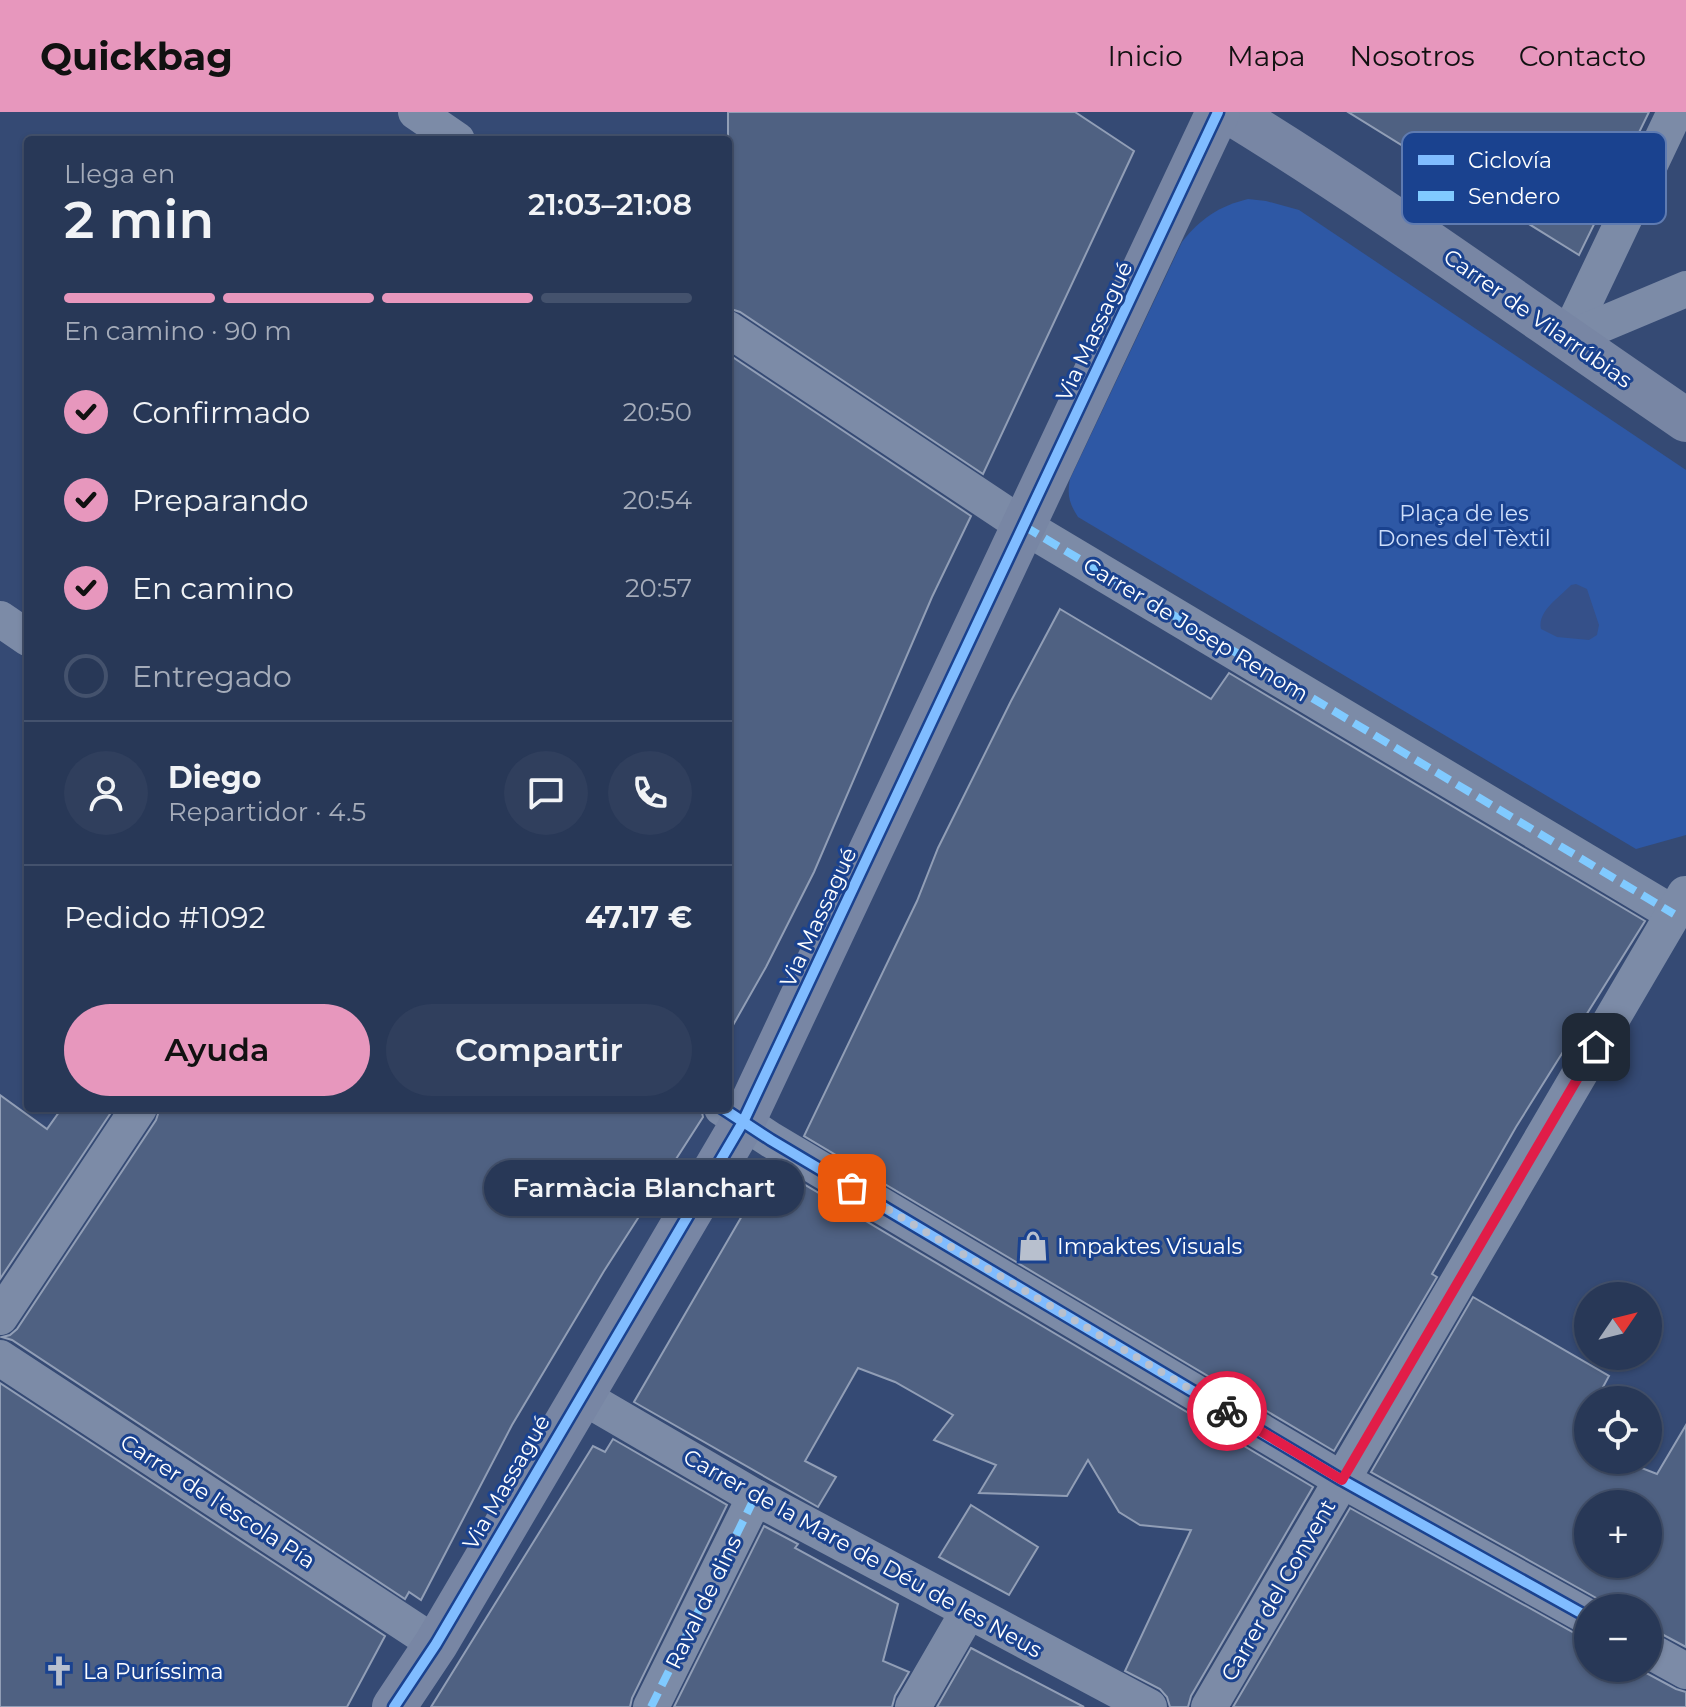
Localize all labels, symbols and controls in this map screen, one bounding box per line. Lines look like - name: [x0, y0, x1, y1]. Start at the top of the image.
- text: Quickbag: [40, 33, 233, 80]
- text: Inicio: [1107, 39, 1183, 73]
- text: Mapa: [1227, 39, 1306, 73]
- text: Nosotros: [1350, 39, 1475, 73]
- text: Contacto: [1519, 39, 1646, 73]
- legend: [1402, 132, 1666, 224]
- text: Ciclovía: [1468, 147, 1552, 174]
- text: Llega en: [64, 158, 175, 190]
- text: Sendero: [1468, 183, 1560, 210]
- text: 21:03–21:08: [528, 186, 692, 223]
- text: 2 min: [64, 188, 214, 251]
- street label: Carrer de Vilarrúbias: [1438, 243, 1637, 394]
- street label: Via Massagué: [1050, 257, 1139, 405]
- text: En camino · 90 m: [64, 315, 292, 347]
- icon: check: [64, 390, 108, 434]
- text: Confirmado: [132, 394, 310, 431]
- text: 20:50: [623, 396, 692, 428]
- icon: check: [64, 478, 108, 522]
- text: Preparando: [132, 482, 309, 519]
- text: 20:54: [623, 484, 692, 516]
- park label: Plaça de les Dones del Tèxtil: [1377, 500, 1551, 552]
- street label: Carrer de Josep Renom: [1078, 551, 1313, 707]
- icon: check: [64, 566, 108, 610]
- text: En camino: [132, 570, 294, 607]
- text: 20:57: [625, 572, 692, 604]
- text: Entregado: [132, 658, 292, 695]
- button: person: [64, 751, 148, 835]
- button: chat: [504, 751, 588, 835]
- button: phone: [608, 751, 692, 835]
- text: Diego: [168, 759, 261, 796]
- text: Repartidor · 4.5: [168, 796, 366, 828]
- street label: Via Massagué: [774, 843, 863, 991]
- text: Pedido #1092: [64, 899, 266, 936]
- text: 47.17 €: [585, 899, 692, 936]
- button: Ayuda: [64, 1004, 370, 1096]
- button: Compartir: [386, 1004, 692, 1096]
- pin: [1562, 1013, 1630, 1081]
- icon: home: [1574, 1025, 1618, 1069]
- pin: [818, 1154, 886, 1222]
- callout: Farmàcia Blanchart: [484, 1160, 804, 1216]
- icon: bag: [830, 1166, 874, 1210]
- text: Farmàcia Blanchart: [512, 1172, 776, 1204]
- shop icon: Impaktes Visuals: [1016, 1229, 1050, 1263]
- place label: Impaktes Visuals: [1057, 1233, 1243, 1260]
- north arrow: [1574, 1282, 1662, 1370]
- map controls: [1574, 1282, 1662, 1682]
- courier: [1187, 1371, 1267, 1451]
- button: locate: [1574, 1386, 1662, 1474]
- icon: bike: [1205, 1389, 1249, 1433]
- street label: Via Massagué: [457, 1410, 556, 1554]
- street label: Carrer de l'escola Pía: [115, 1428, 320, 1575]
- street label: Carrer de la Mare de Déu de les Neus: [679, 1443, 1047, 1664]
- button: +: [1574, 1490, 1662, 1578]
- street label: Carrer del Convent: [1215, 1494, 1342, 1686]
- street label: Raval de dins: [660, 1531, 748, 1673]
- button: −: [1574, 1594, 1662, 1682]
- church icon: La Puríssima: [42, 1654, 76, 1688]
- place label: La Puríssima: [83, 1658, 224, 1685]

